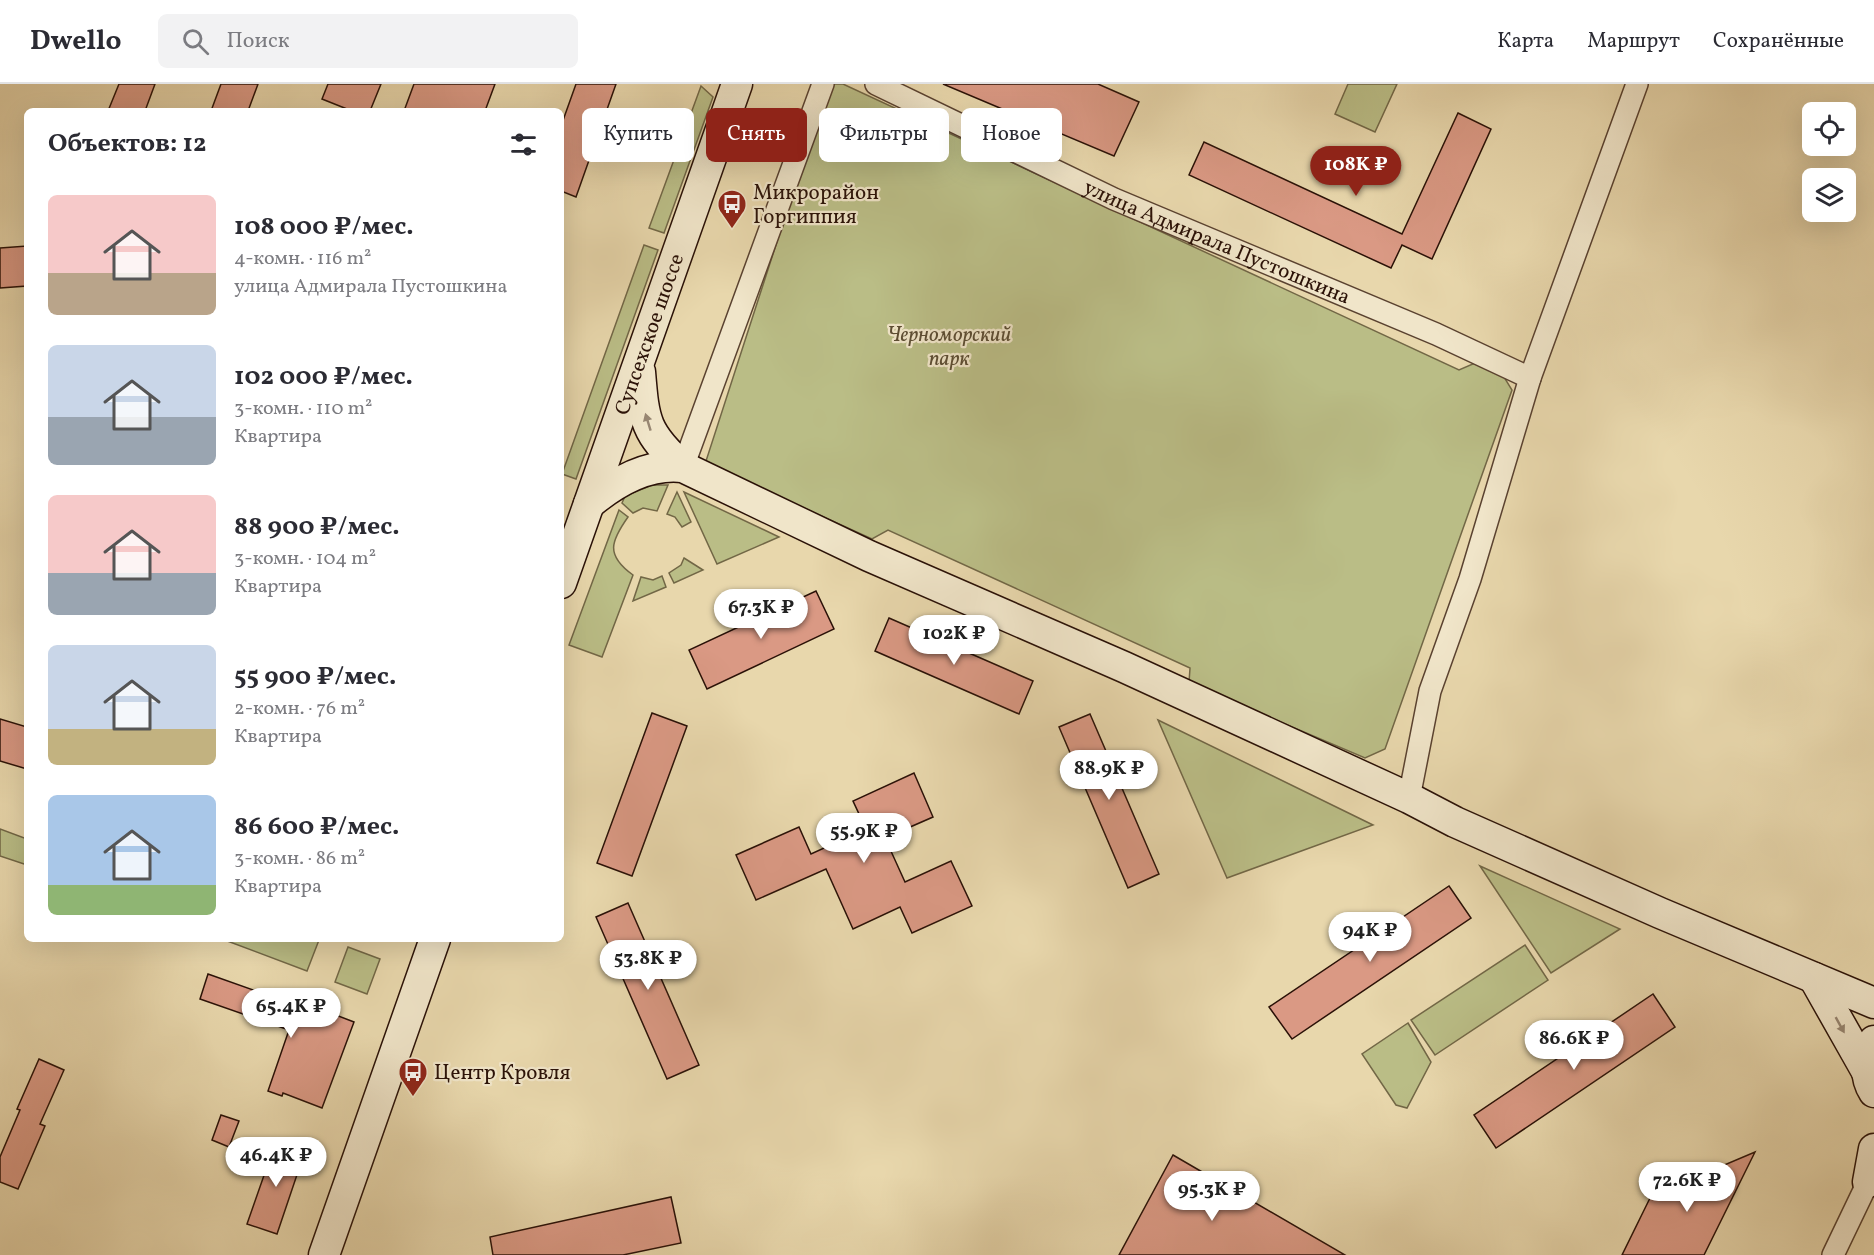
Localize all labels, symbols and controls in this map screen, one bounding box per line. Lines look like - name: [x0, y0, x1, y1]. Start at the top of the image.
- search box: [158, 14, 578, 68]
- text: Dwello: [30, 22, 122, 61]
- icon: search: [179, 25, 212, 58]
- text: Поиск: [227, 26, 290, 57]
- text: Карта: [1497, 27, 1554, 56]
- text: Маршрут: [1587, 27, 1680, 56]
- text: Сохранённые: [1713, 27, 1844, 56]
- map controls: [1802, 102, 1856, 222]
- button: locate: [1802, 102, 1856, 156]
- chip: Купить: [582, 108, 694, 162]
- chip: Снять: [706, 108, 807, 162]
- chip: Фильтры: [819, 108, 949, 162]
- chip: Новое: [961, 108, 1062, 162]
- text: Объектов: 12: [48, 126, 206, 162]
- icon: filters: [507, 128, 540, 161]
- pin: 108K ₽: [1307, 146, 1405, 197]
- text: 108K ₽: [1324, 151, 1388, 179]
- button: layers: [1802, 168, 1856, 222]
- street label: улица Адмирала Пустошкина: [1078, 173, 1354, 312]
- place label: Микрорайон Горгиппия: [753, 179, 879, 232]
- bus stop icon: Микрорайон Горгиппия: [716, 188, 748, 230]
- text: 108 000 ₽/мес.: [234, 209, 414, 245]
- icon: home: [96, 219, 168, 291]
- text: 4-комн. · 116 m²: [234, 245, 371, 273]
- street label: Супсехское шоссе: [608, 250, 692, 419]
- text: улица Адмирала Пустошкина: [234, 273, 507, 301]
- park label: Черноморский парк: [887, 321, 1011, 374]
- text: 102 000 ₽/мес.: [234, 359, 413, 395]
- icon: home: [96, 369, 168, 441]
- text: 3-комн. · 110 m²: [234, 395, 373, 423]
- one-way arrow: [643, 413, 652, 431]
- text: Квартира: [234, 423, 322, 451]
- text: 88 900 ₽/мес.: [234, 509, 400, 545]
- icon: home: [96, 519, 168, 591]
- text: 3-комн. · 104 m²: [234, 545, 376, 573]
- text: Квартира: [234, 573, 322, 601]
- pin: 67.3K ₽: [706, 589, 816, 640]
- text: 67.3K ₽: [728, 594, 794, 622]
- pin: 102K ₽: [905, 615, 1003, 666]
- text: 102K ₽: [923, 620, 985, 648]
- text: 55 900 ₽/мес.: [234, 659, 396, 695]
- icon: home: [96, 669, 168, 741]
- text: 2-комн. · 76 m²: [234, 695, 365, 723]
- text: Квартира: [234, 723, 322, 751]
- pin: 88.9K ₽: [1054, 750, 1164, 801]
- text: 88.9K ₽: [1074, 755, 1144, 783]
- text: 86 600 ₽/мес.: [234, 809, 399, 845]
- pin: 55.9K ₽: [809, 813, 919, 864]
- text: 55.9K ₽: [830, 818, 898, 846]
- icon: home: [96, 819, 168, 891]
- text: 3-комн. · 86 m²: [234, 845, 365, 873]
- text: Квартира: [234, 873, 322, 901]
- pin: 94K ₽: [1328, 912, 1412, 963]
- text: 94K ₽: [1342, 917, 1398, 945]
- pin: 53.8K ₽: [593, 940, 703, 991]
- text: 53.8K ₽: [614, 945, 682, 973]
- pin: 65.4K ₽: [236, 988, 346, 1039]
- text: 65.4K ₽: [256, 993, 326, 1021]
- one-way arrow: [1835, 1016, 1845, 1033]
- pin: 86.6K ₽: [1519, 1020, 1629, 1071]
- text: 86.6K ₽: [1539, 1025, 1609, 1053]
- bus stop icon: Центр Кровля: [397, 1056, 429, 1098]
- place label: Центр Кровля: [434, 1059, 571, 1088]
- pin: 46.4K ₽: [221, 1137, 331, 1188]
- text: 46.4K ₽: [239, 1142, 313, 1170]
- pin: 72.6K ₽: [1632, 1162, 1742, 1213]
- text: 72.6K ₽: [1653, 1167, 1721, 1195]
- pin: 95.3K ₽: [1157, 1171, 1267, 1222]
- text: 95.3K ₽: [1178, 1176, 1246, 1204]

